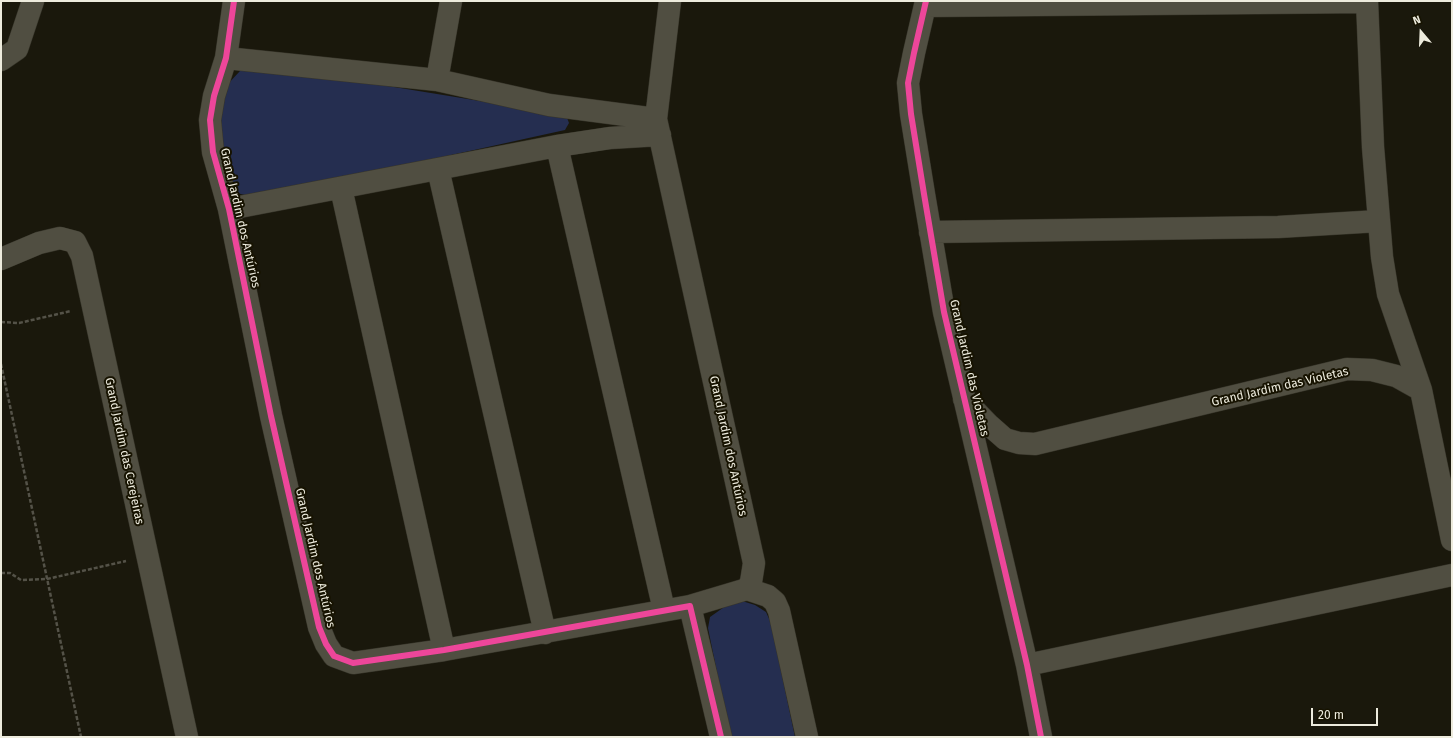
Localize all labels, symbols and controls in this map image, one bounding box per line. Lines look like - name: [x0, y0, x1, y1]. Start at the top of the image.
- north arrow: [1401, 12, 1441, 52]
- text: N: [1411, 13, 1422, 28]
- street label: Grand Jardim dos Antúrios: [217, 147, 263, 289]
- street label: Grand Jardim das Violetas: [946, 298, 992, 438]
- street label: Grand Jardim das Violetas: [1210, 364, 1350, 410]
- street label: Grand Jardim dos Antúrios: [706, 375, 750, 517]
- street label: Grand Jardim das Cerejeiras: [101, 376, 147, 526]
- street label: Grand Jardim dos Antúrios: [292, 487, 338, 629]
- scale bar: [1313, 700, 1380, 726]
- text: 20 m: [1318, 708, 1344, 722]

